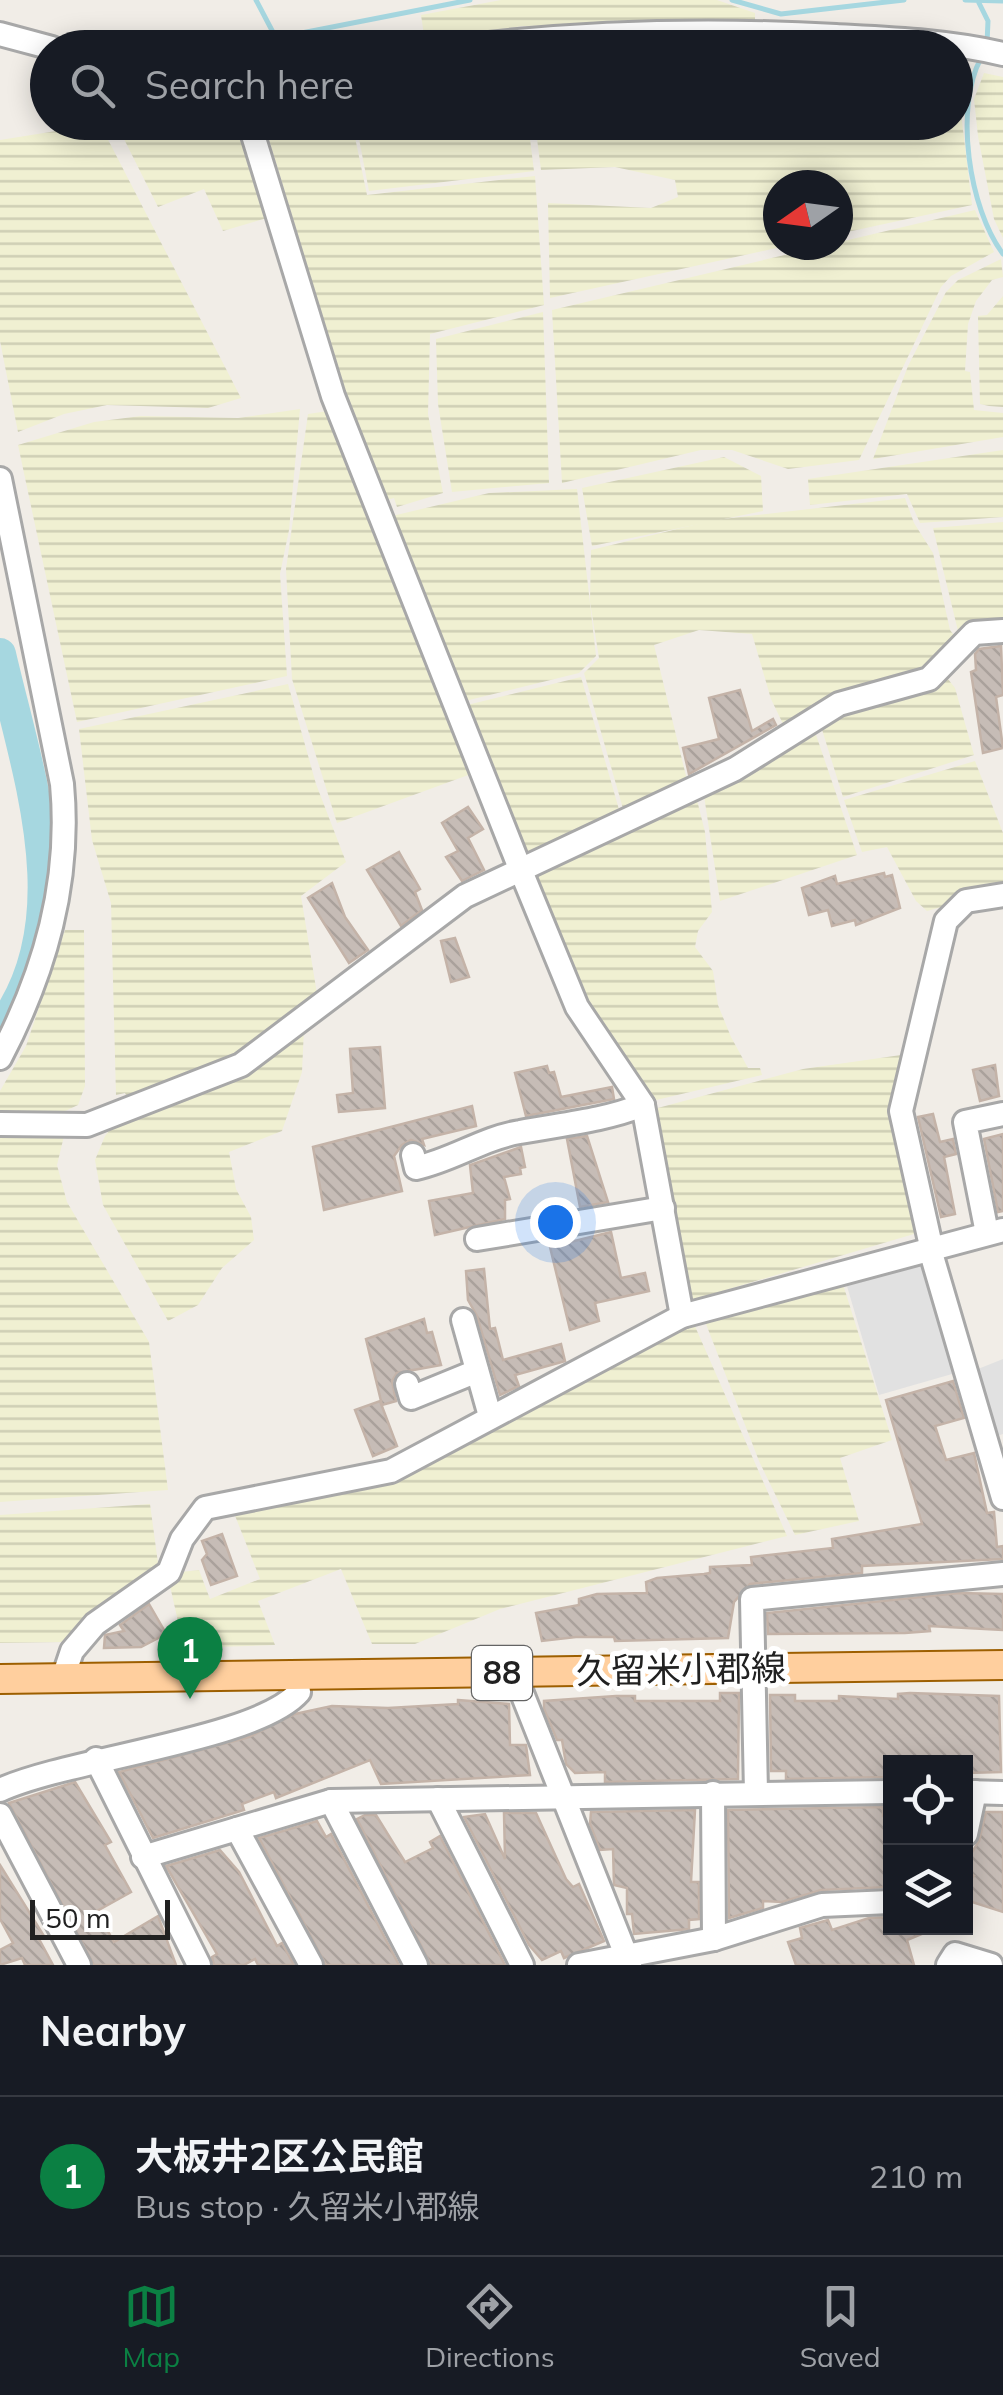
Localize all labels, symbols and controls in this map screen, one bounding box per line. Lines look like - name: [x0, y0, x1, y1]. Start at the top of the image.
- search box: [30, 30, 973, 140]
- icon: search: [65, 58, 120, 113]
- text: Search here: [145, 61, 354, 109]
- north arrow: [763, 170, 853, 260]
- your location: [530, 1197, 581, 1248]
- pin: 1: [158, 1616, 222, 1699]
- street label: 久留米小郡線: [576, 1645, 786, 1693]
- road number: 88: [472, 1646, 532, 1700]
- map controls: [883, 1755, 973, 1935]
- button: locate: [883, 1755, 973, 1845]
- button: layers: [883, 1845, 973, 1935]
- scale bar: [30, 1895, 170, 1940]
- text: 50 m: [45, 1900, 111, 1935]
- text: Nearby: [40, 2004, 186, 2057]
- text: 大板井2区公民館: [135, 2132, 424, 2180]
- text: 1: [63, 2156, 82, 2196]
- text: 210 m: [869, 2156, 963, 2196]
- text: Bus stop · 久留米小郡線: [135, 2186, 480, 2226]
- tab: Map: [123, 2279, 180, 2374]
- tab: Directions: [425, 2279, 555, 2374]
- tab: Saved: [800, 2279, 880, 2374]

